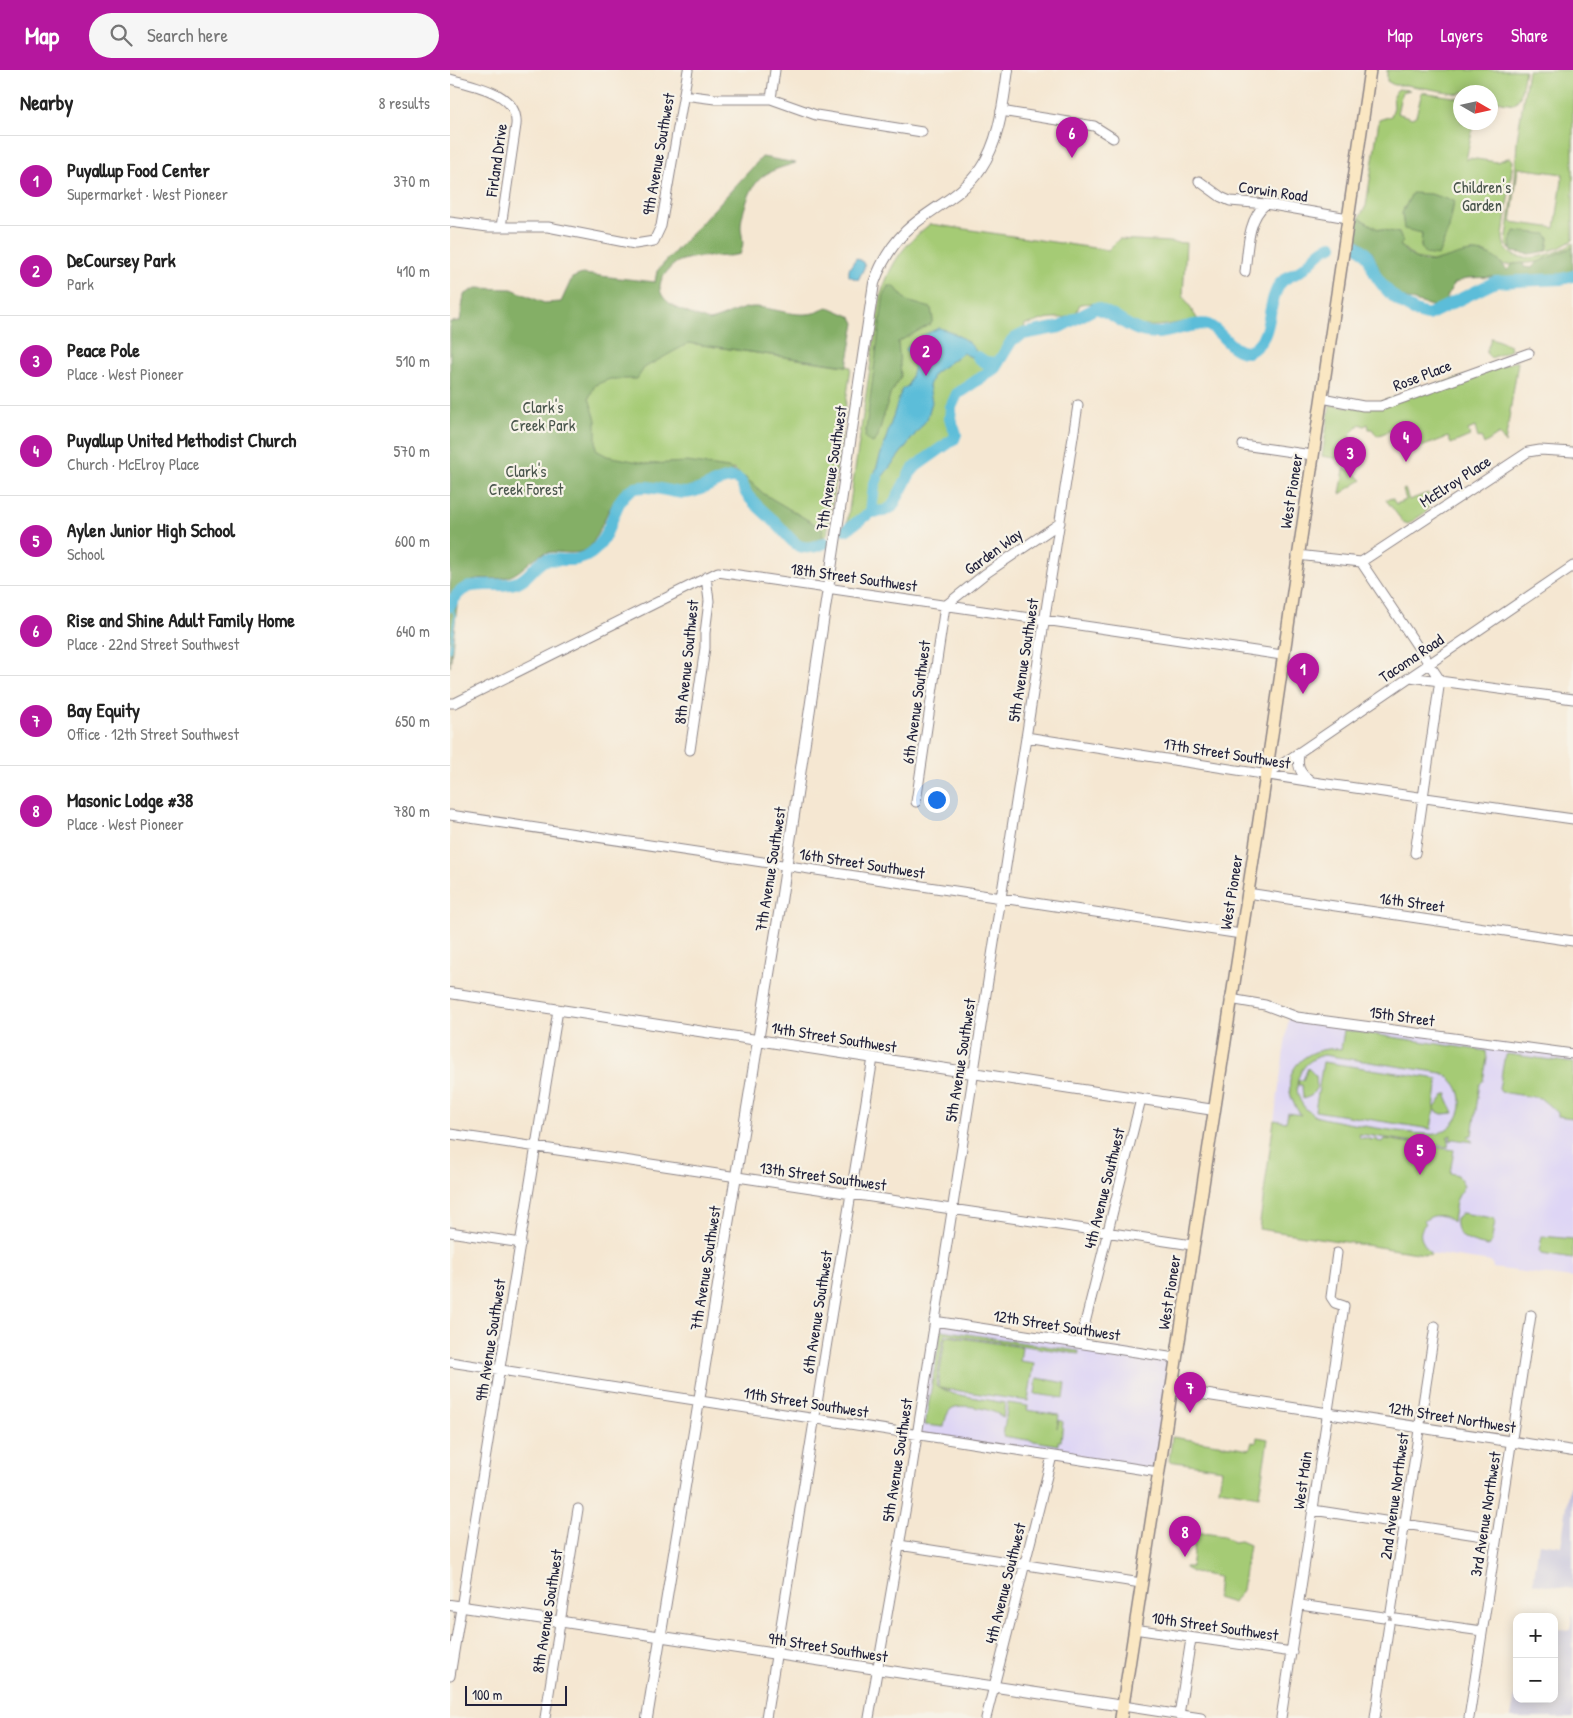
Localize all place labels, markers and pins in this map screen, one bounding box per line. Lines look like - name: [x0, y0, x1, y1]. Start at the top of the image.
- pin: 6: [1056, 117, 1088, 158]
- pin: 2: [910, 335, 942, 376]
- pin: 4: [1390, 421, 1422, 462]
- pin: 3: [1334, 437, 1366, 478]
- pin: 1: [1287, 653, 1319, 694]
- pin: 5: [1404, 1134, 1436, 1175]
- pin: 7: [1174, 1372, 1206, 1413]
- pin: 8: [1169, 1516, 1201, 1557]

